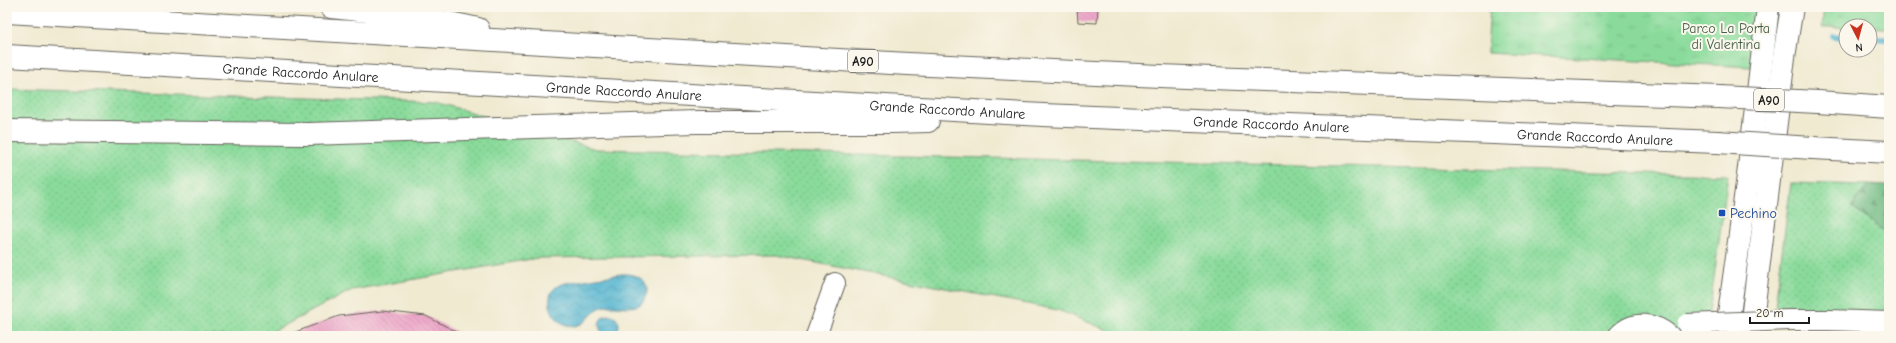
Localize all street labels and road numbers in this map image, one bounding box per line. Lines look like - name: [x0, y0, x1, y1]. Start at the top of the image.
- road number: A90: [848, 50, 878, 72]
- street label: Grande Raccordo Anulare: [222, 60, 379, 86]
- street label: Grande Raccordo Anulare: [546, 79, 702, 105]
- road number: A90: [1754, 89, 1784, 111]
- street label: Grande Raccordo Anulare: [869, 97, 1026, 123]
- street label: Grande Raccordo Anulare: [1193, 113, 1349, 136]
- street label: Grande Raccordo Anulare: [1517, 126, 1673, 149]

